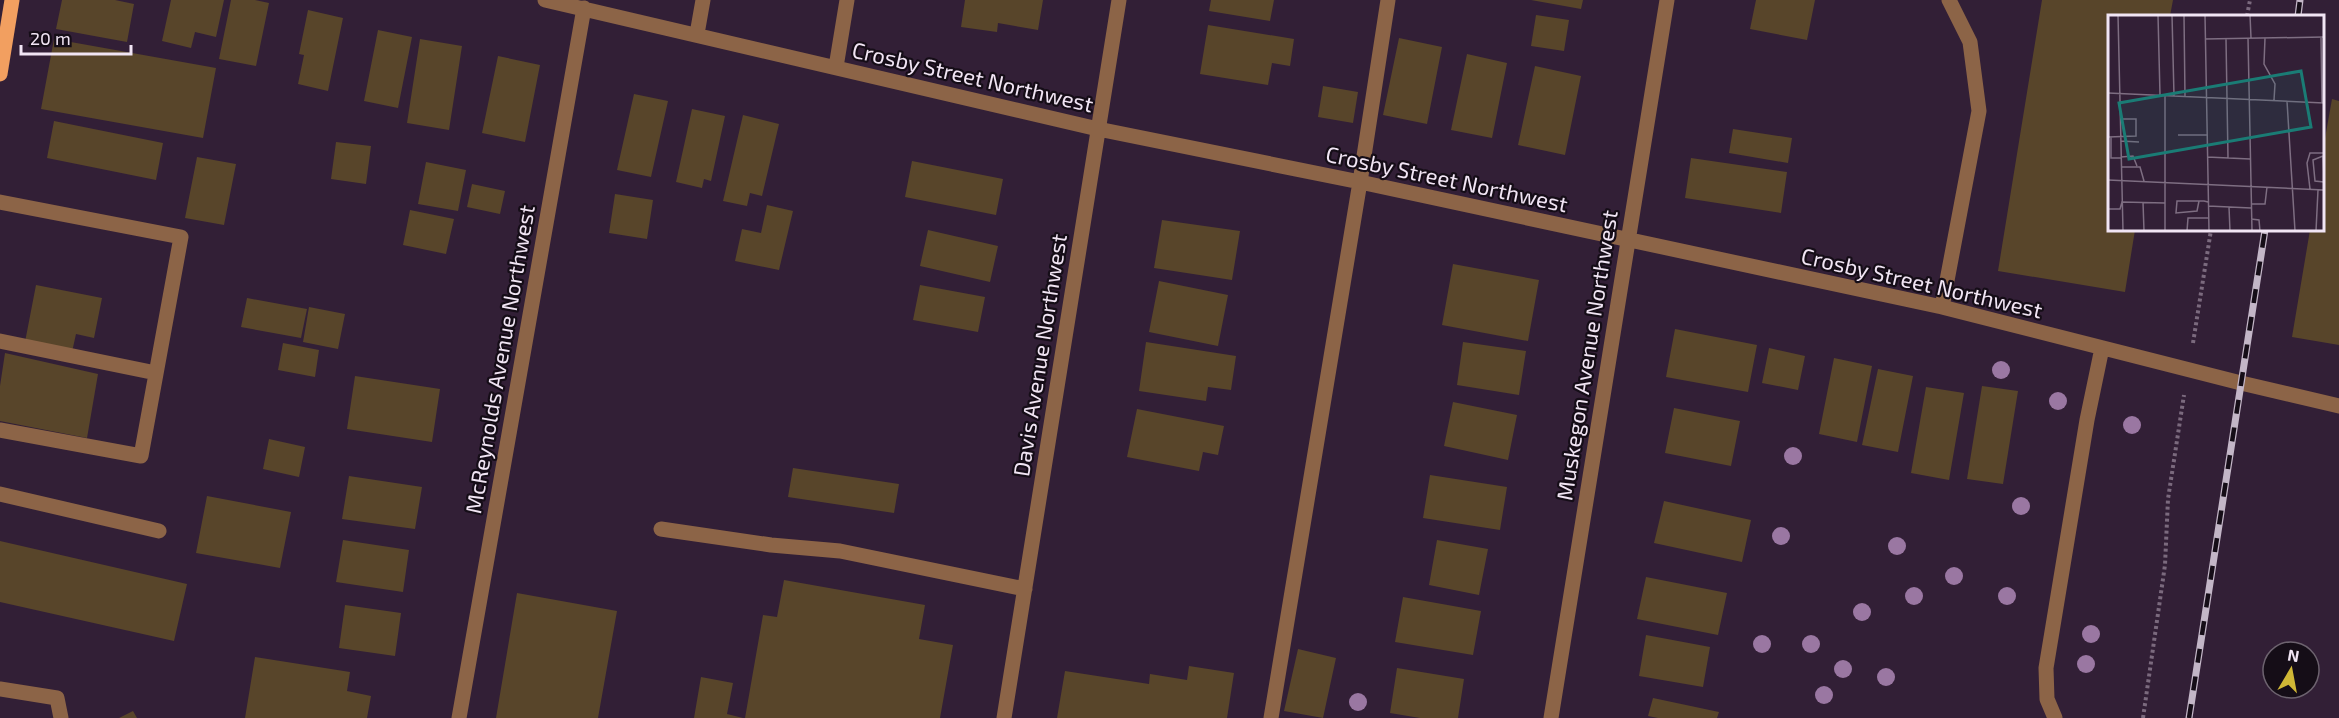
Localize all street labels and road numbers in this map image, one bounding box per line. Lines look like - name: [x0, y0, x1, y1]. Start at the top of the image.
- street label: Crosby Street Northwest: [850, 36, 1096, 116]
- street label: Crosby Street Northwest: [1324, 140, 1570, 216]
- street label: McReynolds Avenue Northwest: [459, 203, 539, 515]
- street label: Muskegon Avenue Northwest: [1550, 208, 1622, 502]
- street label: Davis Avenue Northwest: [1007, 232, 1071, 478]
- street label: Crosby Street Northwest: [1799, 242, 2045, 322]

